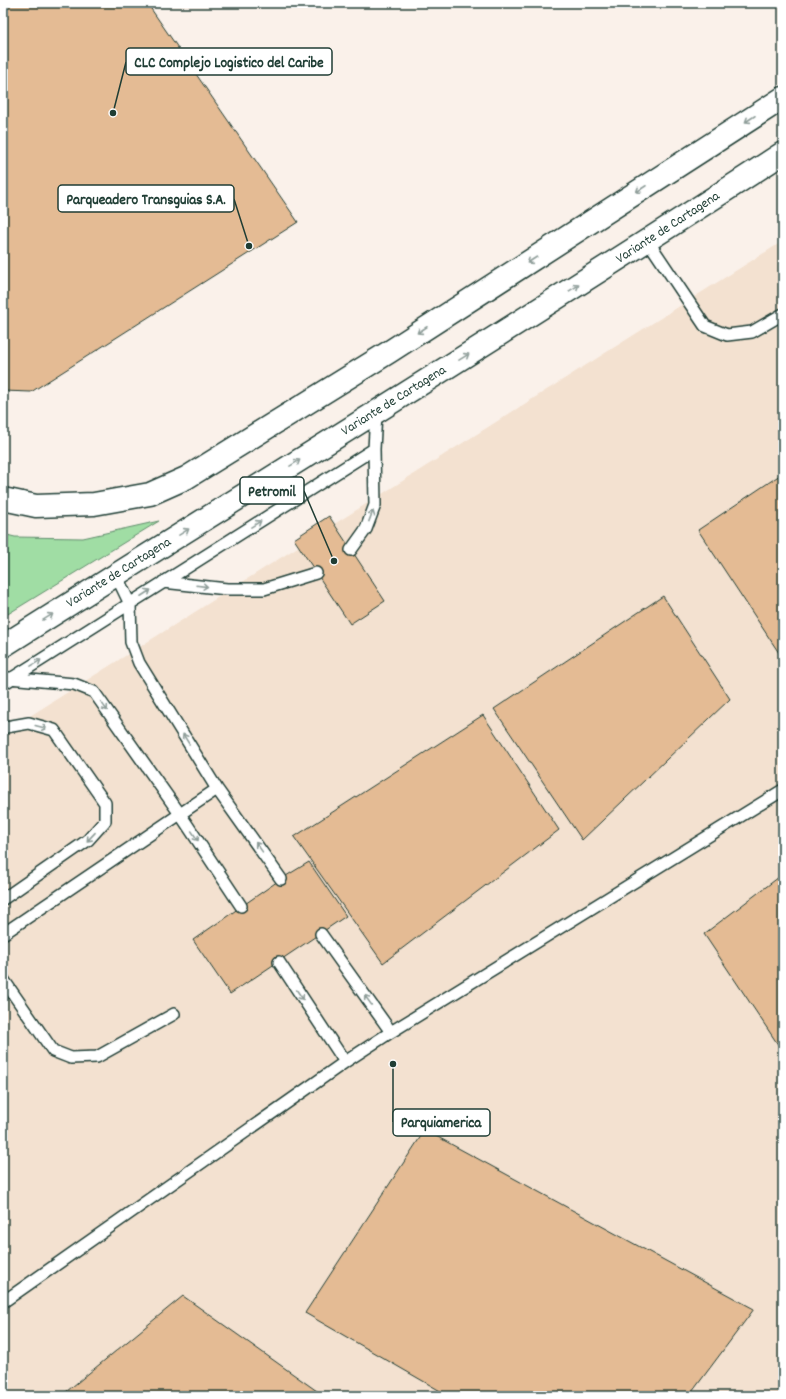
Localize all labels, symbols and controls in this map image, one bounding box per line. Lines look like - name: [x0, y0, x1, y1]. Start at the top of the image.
- callout: CLC Complejo Logistico del Caribe: [126, 48, 332, 75]
- text: CLC Complejo Logistico del Caribe: [134, 53, 324, 75]
- one-way arrow: [744, 115, 756, 123]
- callout: Parqueadero Transguias S.A.: [58, 185, 234, 212]
- one-way arrow: [636, 185, 647, 193]
- street label: Variante de Cartagena: [612, 187, 724, 269]
- text: Parqueadero Transguias S.A.: [66, 190, 226, 212]
- one-way arrow: [526, 256, 538, 264]
- one-way arrow: [568, 283, 580, 291]
- one-way arrow: [417, 326, 428, 334]
- one-way arrow: [458, 353, 469, 361]
- street label: Variante de Cartagena: [338, 360, 451, 441]
- one-way arrow: [289, 459, 300, 467]
- callout: Petromil: [240, 477, 304, 504]
- text: Petromil: [248, 482, 296, 504]
- one-way arrow: [367, 511, 375, 523]
- one-way arrow: [250, 520, 261, 528]
- one-way arrow: [178, 528, 189, 536]
- street label: Variante de Cartagena: [63, 532, 176, 613]
- one-way arrow: [195, 583, 208, 590]
- one-way arrow: [140, 589, 152, 597]
- one-way arrow: [42, 613, 54, 621]
- one-way arrow: [30, 659, 41, 667]
- one-way arrow: [100, 701, 108, 712]
- one-way arrow: [34, 723, 47, 731]
- one-way arrow: [182, 734, 190, 745]
- one-way arrow: [191, 830, 199, 842]
- one-way arrow: [86, 832, 95, 842]
- one-way arrow: [255, 842, 263, 853]
- one-way arrow: [296, 989, 305, 1000]
- one-way arrow: [364, 995, 372, 1006]
- callout: Parquiamerica: [393, 1109, 490, 1136]
- text: Parquiamerica: [401, 1113, 482, 1135]

